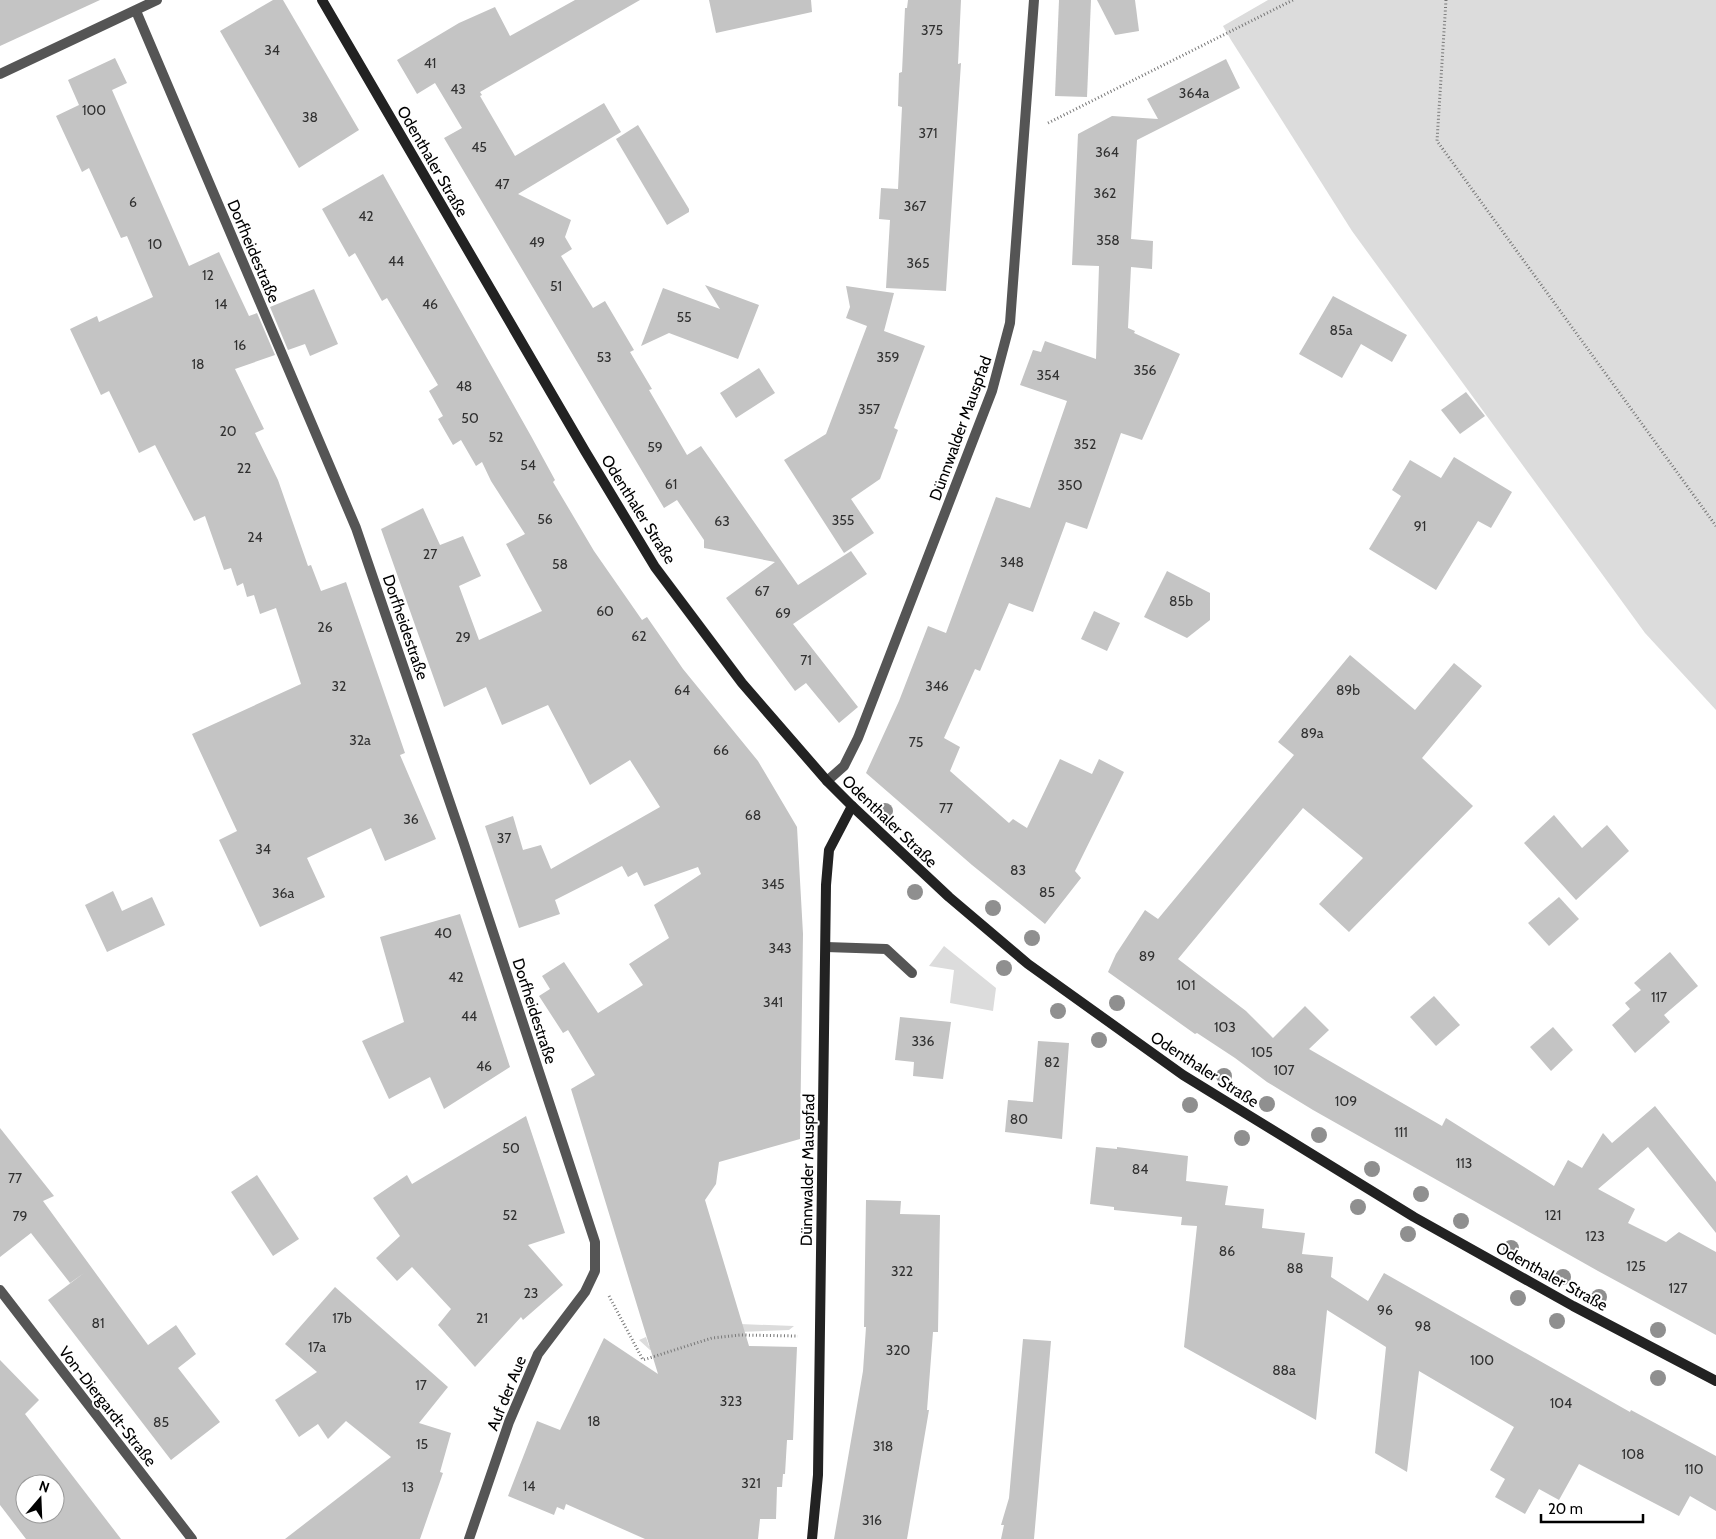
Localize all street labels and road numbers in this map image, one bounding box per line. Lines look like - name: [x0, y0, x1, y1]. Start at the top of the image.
- street label: Odenthaler Straße: [393, 102, 472, 220]
- street label: Dorfheidestraße: [223, 197, 284, 306]
- street label: Dünnwalder Mauspfad: [925, 353, 995, 503]
- street label: Odenthaler Straße: [597, 451, 680, 567]
- street label: Dorfheidestraße: [379, 572, 432, 682]
- street label: Odenthaler Straße: [838, 771, 941, 872]
- street label: Dorfheidestraße: [508, 956, 561, 1066]
- street label: Odenthaler Straße: [1147, 1027, 1262, 1111]
- street label: Dünnwalder Mauspfad: [797, 1094, 818, 1246]
- street label: Odenthaler Straße: [1493, 1238, 1611, 1315]
- street label: Von-Diergardt-Straße: [55, 1342, 160, 1470]
- street label: Auf der Aue: [483, 1353, 530, 1433]

